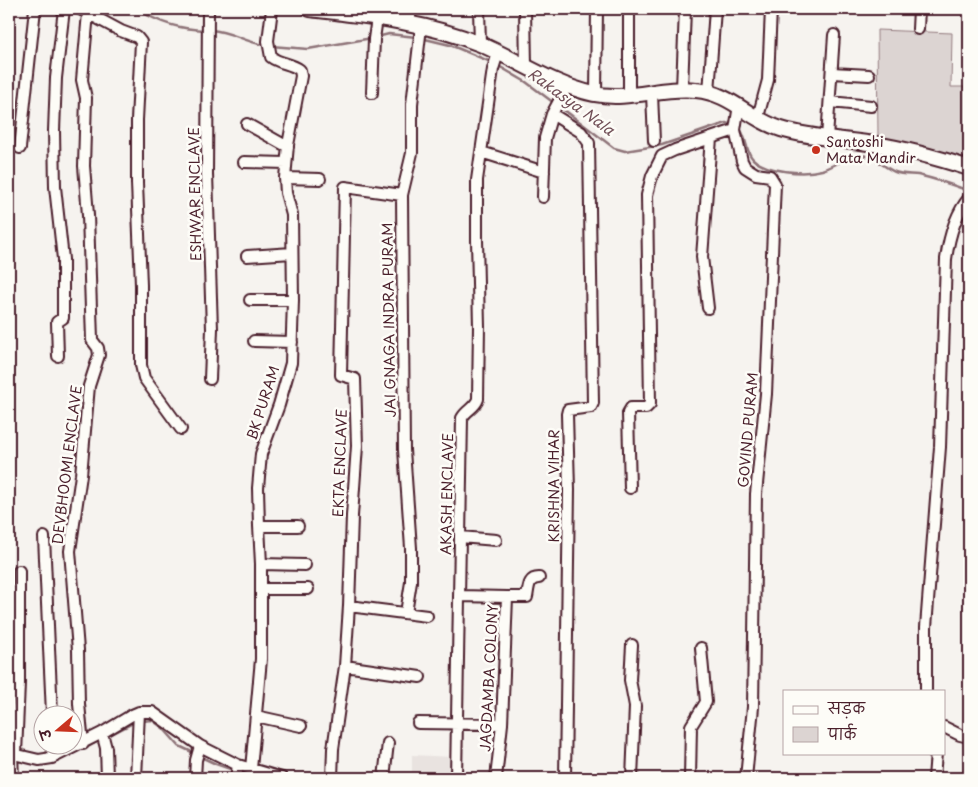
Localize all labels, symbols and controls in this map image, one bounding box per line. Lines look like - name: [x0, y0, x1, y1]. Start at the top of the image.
- water label: Rakasya Nala: [524, 61, 621, 141]
- street label: ESHWAR ENCLAVE: [183, 127, 206, 261]
- place label: Santoshi Mata Mandir: [826, 131, 916, 168]
- marker: Santoshi Mata Mandir: [810, 144, 822, 156]
- street label: JAI GNAGA INDRA PURAM: [376, 222, 401, 418]
- street label: BK PURAM: [241, 363, 284, 443]
- street label: GOVIND PURAM: [732, 371, 763, 488]
- street label: DEVBHOOMI ENCLAVE: [46, 384, 87, 546]
- street label: EKTA ENCLAVE: [327, 409, 352, 517]
- street label: KRISHNA VIHAR: [543, 429, 564, 543]
- street label: AKASH ENCLAVE: [435, 433, 458, 555]
- street label: JAGDAMBA COLONY: [474, 603, 503, 752]
- legend: [783, 690, 946, 754]
- text: सड़क: [827, 696, 866, 719]
- north arrow: [32, 704, 82, 754]
- text: पार्क: [827, 722, 858, 745]
- text: उ: [33, 725, 57, 744]

